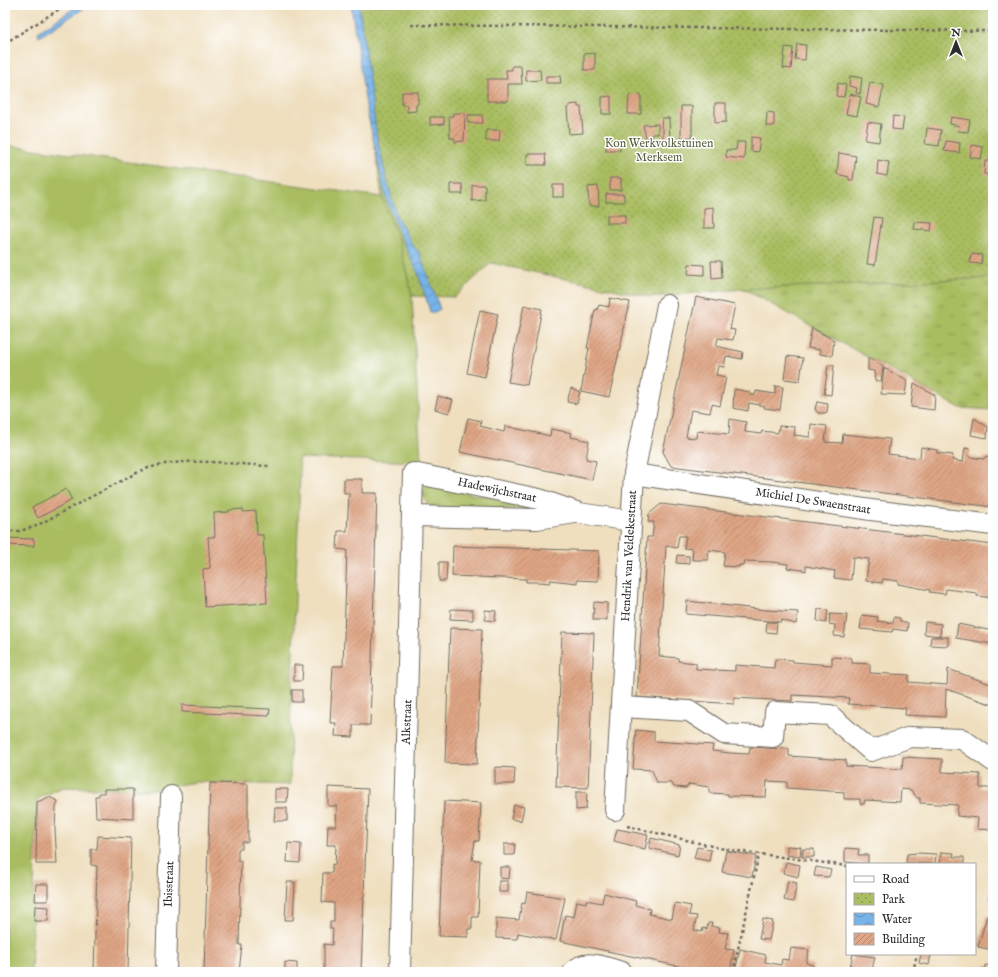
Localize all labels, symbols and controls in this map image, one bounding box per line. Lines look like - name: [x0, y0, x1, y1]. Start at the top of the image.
- north arrow: [936, 22, 976, 62]
- text: N: [950, 26, 961, 40]
- park label: Kon Werkvolkstuinen Merksem: [605, 136, 714, 165]
- street label: Hadewijchstraat: [456, 474, 538, 506]
- street label: Michiel De Swaenstraat: [754, 484, 872, 518]
- street label: Hendrik van Veldekestraat: [618, 490, 640, 622]
- street label: Alkstraat: [399, 699, 415, 746]
- street label: Ibisstraat: [161, 861, 177, 907]
- legend: [846, 863, 976, 955]
- text: Road: [882, 872, 910, 887]
- text: Park: [882, 892, 905, 907]
- text: Water: [882, 912, 913, 927]
- text: Building: [882, 932, 926, 947]

